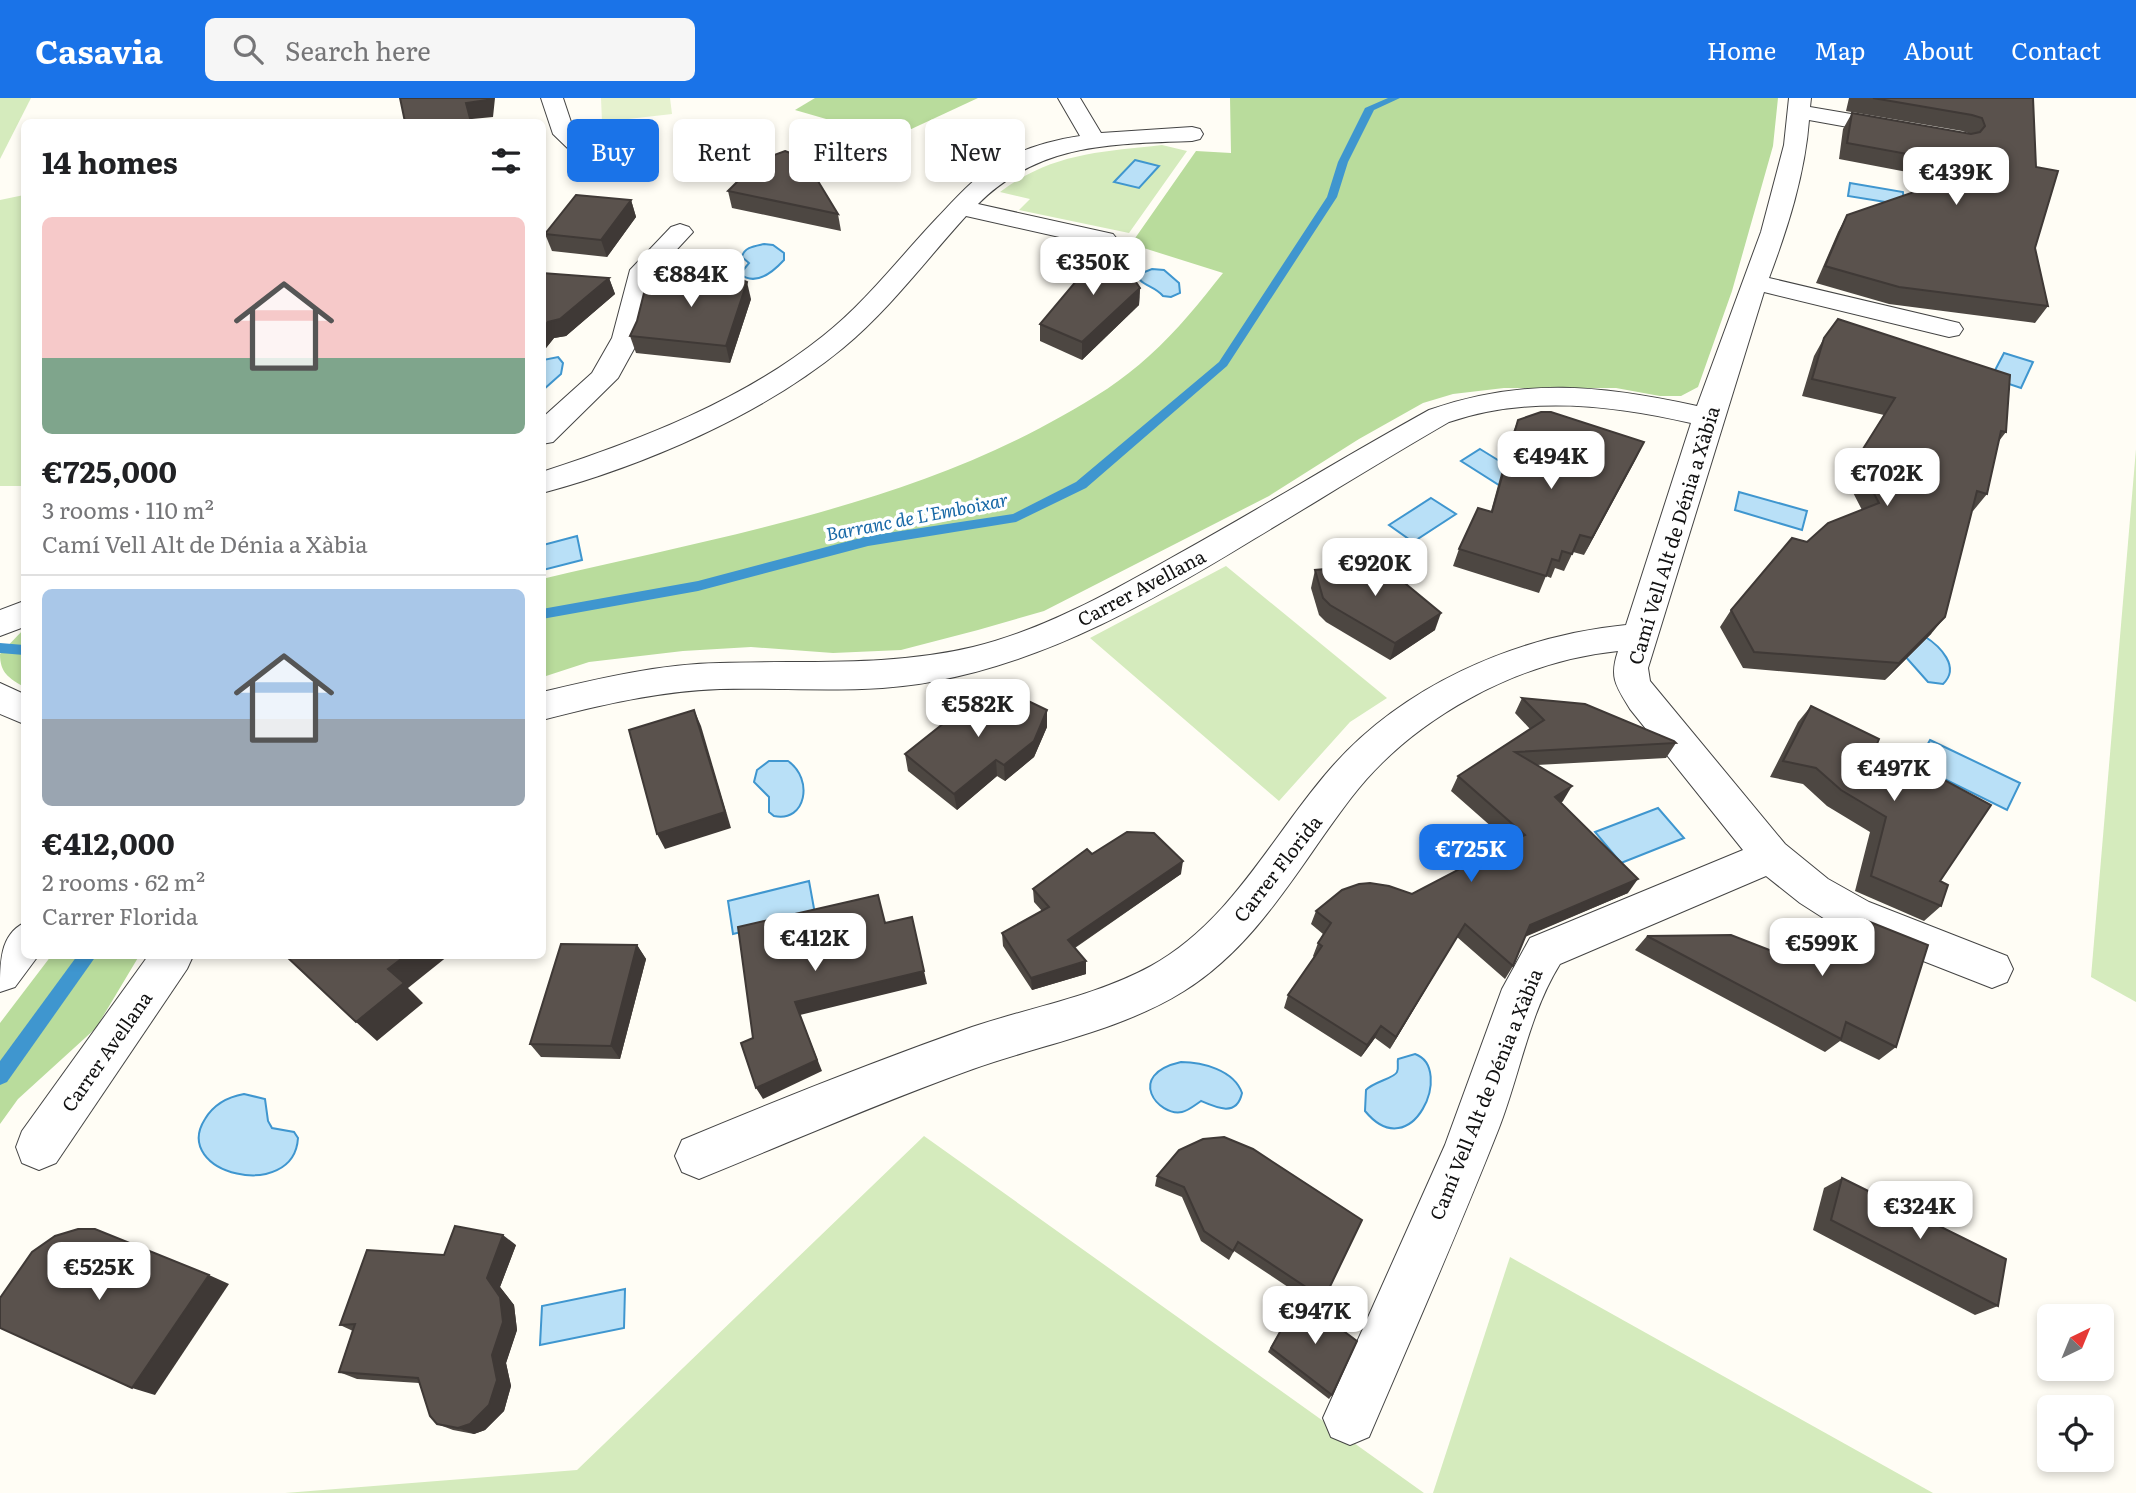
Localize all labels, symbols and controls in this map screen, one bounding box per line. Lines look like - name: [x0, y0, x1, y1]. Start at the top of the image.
- search box: [205, 18, 695, 81]
- text: Casavia: [35, 25, 163, 74]
- icon: search: [229, 30, 267, 68]
- text: Search here: [285, 30, 431, 69]
- text: Home: [1707, 32, 1776, 67]
- text: Map: [1814, 32, 1865, 67]
- text: About: [1903, 32, 1973, 67]
- text: Contact: [2011, 32, 2101, 67]
- chip: Buy: [567, 119, 659, 182]
- chip: Rent: [673, 119, 775, 182]
- chip: Filters: [789, 119, 911, 182]
- chip: New: [925, 119, 1025, 182]
- text: 14 homes: [42, 139, 178, 183]
- icon: filters: [487, 142, 525, 180]
- pin: €439K: [1907, 148, 2005, 207]
- text: €439K: [1919, 153, 1993, 187]
- pin: €350K: [1044, 238, 1142, 297]
- text: €350K: [1056, 243, 1130, 277]
- pin: €884K: [642, 250, 740, 309]
- text: €884K: [653, 255, 729, 289]
- icon: home: [221, 263, 347, 389]
- street label: Camí Vell Alt de Dénia a Xàbia: [1620, 402, 1726, 668]
- pin: €494K: [1502, 432, 1600, 491]
- text: €494K: [1514, 437, 1588, 471]
- text: €725,000: [42, 448, 177, 492]
- pin: €702K: [1838, 448, 1936, 508]
- text: €702K: [1851, 454, 1923, 488]
- water label: Barranc de L'Emboixar: [824, 485, 1010, 547]
- text: 3 rooms · 110 m²: [42, 492, 214, 526]
- text: Camí Vell Alt de Dénia a Xàbia: [42, 526, 368, 560]
- pin: €920K: [1326, 538, 1424, 598]
- street label: Carrer Avellana: [1072, 541, 1211, 633]
- text: €920K: [1338, 544, 1412, 578]
- icon: home: [221, 635, 347, 761]
- pin: €582K: [929, 680, 1027, 739]
- text: €582K: [942, 685, 1014, 719]
- pin: €497K: [1845, 744, 1943, 803]
- text: €497K: [1857, 749, 1931, 783]
- street label: Carrer Florida: [1226, 808, 1328, 927]
- text: €412,000: [42, 820, 175, 864]
- pin: €725K: [1422, 824, 1520, 884]
- text: €725K: [1435, 830, 1507, 864]
- text: 2 rooms · 62 m²: [42, 864, 205, 898]
- text: Carrer Florida: [42, 898, 198, 932]
- pin: €412K: [766, 914, 864, 973]
- pin: €599K: [1773, 918, 1871, 978]
- text: €412K: [780, 919, 850, 953]
- text: €599K: [1786, 924, 1858, 958]
- street label: Camí Vell Alt de Dénia a Xàbia: [1422, 963, 1549, 1224]
- street label: Carrer Avellana: [54, 984, 159, 1117]
- pin: €324K: [1871, 1182, 1969, 1241]
- text: €324K: [1884, 1187, 1956, 1221]
- pin: €525K: [50, 1242, 148, 1302]
- text: €525K: [63, 1248, 135, 1282]
- pin: €947K: [1266, 1286, 1364, 1346]
- text: €947K: [1279, 1292, 1351, 1326]
- north arrow: [2037, 1304, 2114, 1381]
- map controls: [2037, 1304, 2114, 1472]
- button: locate: [2037, 1395, 2114, 1472]

